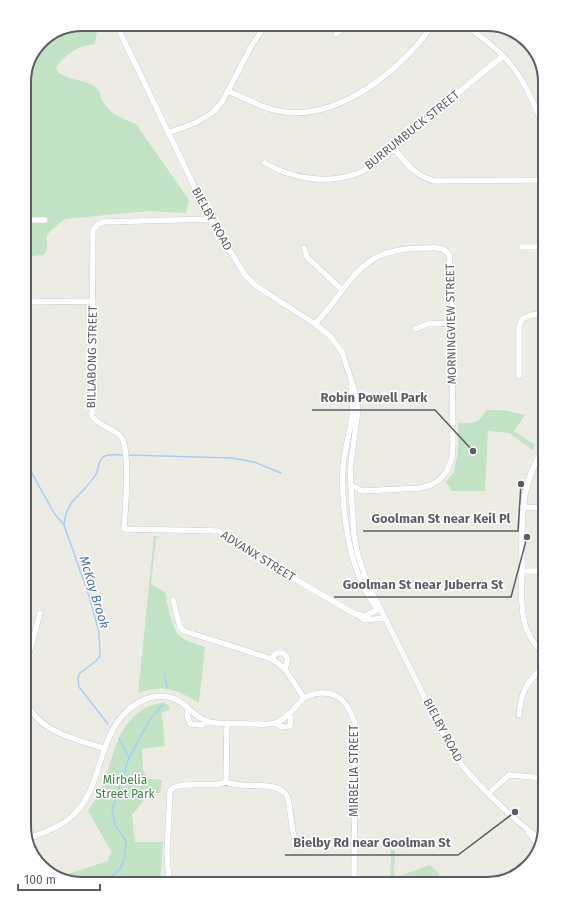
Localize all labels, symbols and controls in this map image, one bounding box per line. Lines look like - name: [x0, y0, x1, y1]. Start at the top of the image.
- street label: BURRUMBUCK STREET: [362, 87, 463, 173]
- street label: BIELBY ROAD: [189, 185, 235, 253]
- street label: MORNINGVIEW STREET: [443, 263, 459, 385]
- street label: BILLABONG STREET: [84, 305, 100, 409]
- callout: Robin Powell Park: [312, 385, 435, 410]
- text: Robin Powell Park: [321, 390, 428, 405]
- callout: Goolman St near Keil Pl: [363, 506, 518, 531]
- text: Goolman St near Keil Pl: [372, 511, 511, 526]
- street label: ADVANX STREET: [218, 528, 298, 585]
- water label: McKay Brook: [76, 554, 113, 630]
- callout: Goolman St near Juberra St: [334, 572, 511, 597]
- text: Goolman St near Juberra St: [343, 577, 504, 592]
- street label: BIELBY ROAD: [420, 696, 466, 764]
- street label: MIRBELIA STREET: [347, 724, 361, 817]
- park label: Mirbelia Street Park: [95, 773, 156, 801]
- callout: Bielby Rd near Goolman St: [285, 830, 458, 855]
- text: Bielby Rd near Goolman St: [293, 835, 452, 850]
- scale bar: [18, 866, 100, 892]
- text: 100 m: [24, 873, 56, 887]

